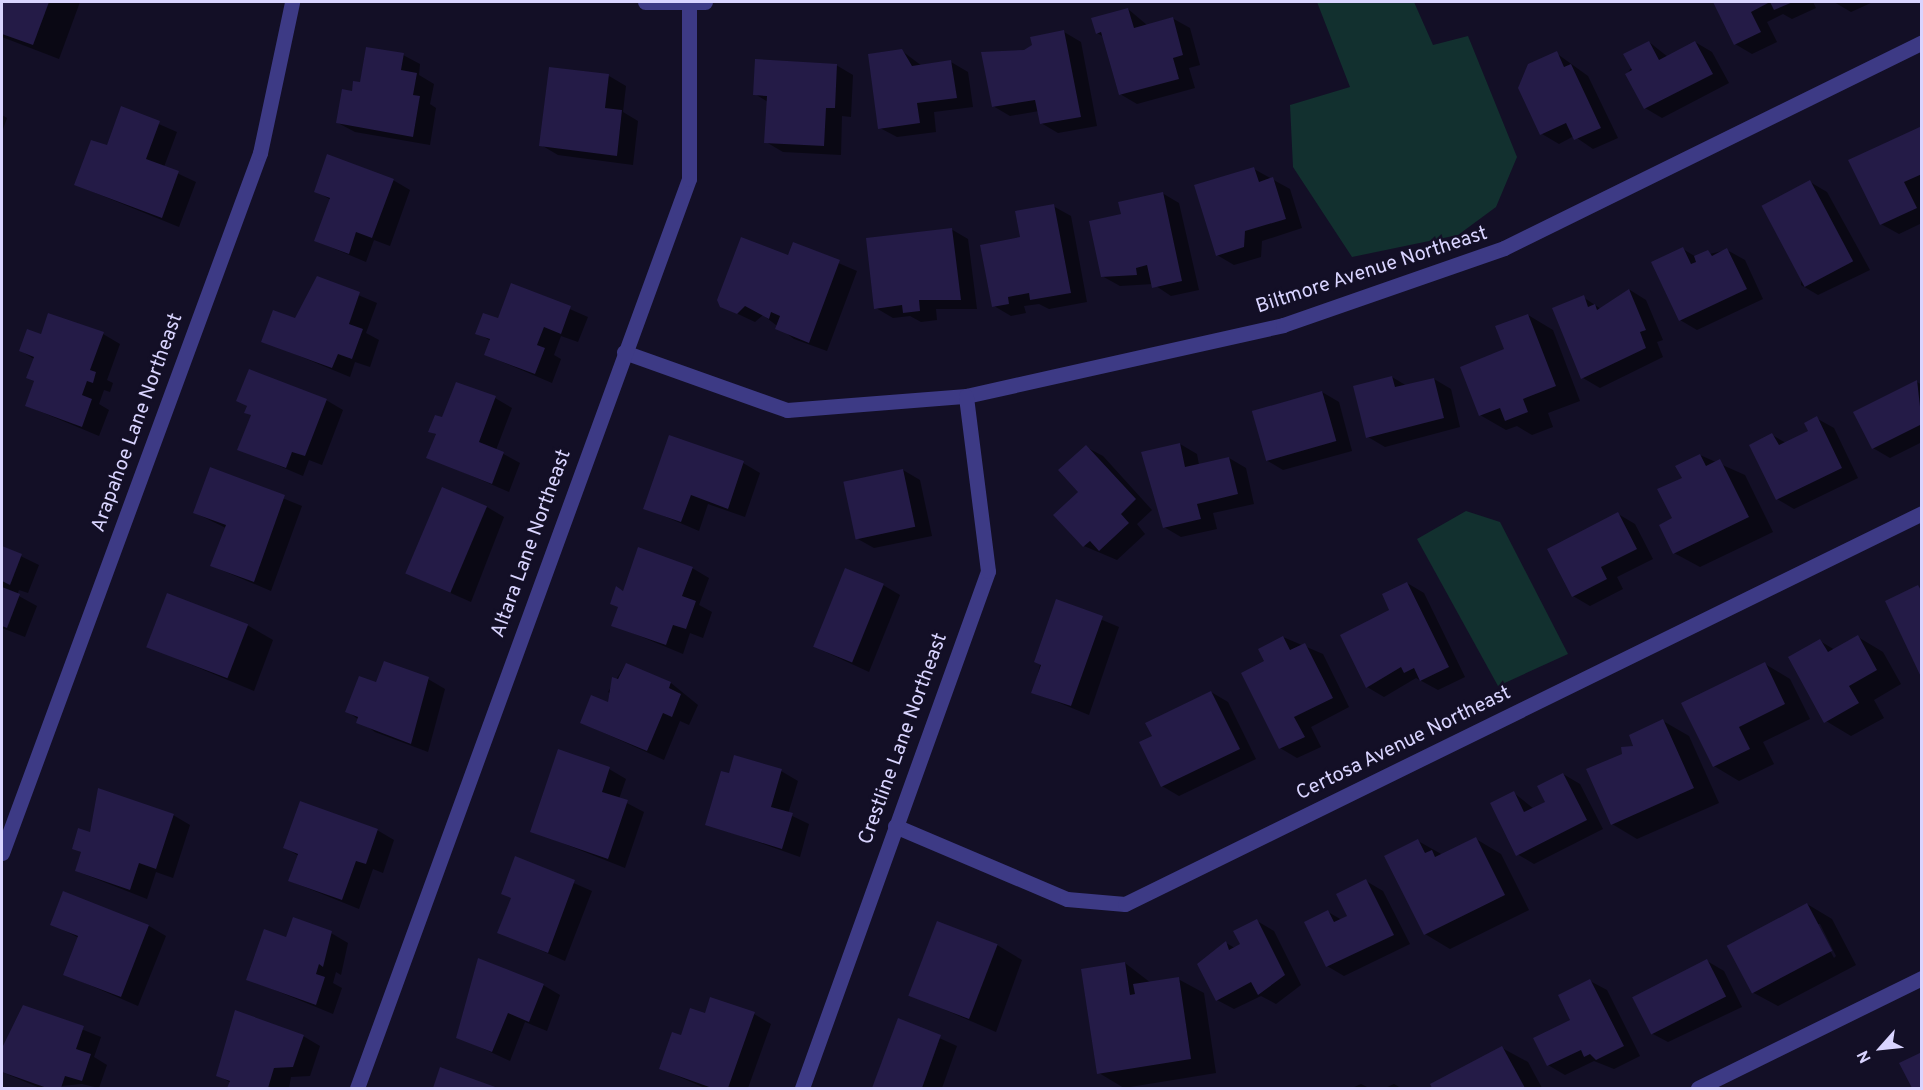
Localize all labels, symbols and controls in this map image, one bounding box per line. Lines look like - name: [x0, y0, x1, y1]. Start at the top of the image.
- street label: Biltmore Avenue Northeast: [1253, 222, 1491, 320]
- street label: Arapahoe Lane Northeast: [87, 310, 189, 536]
- street label: Altara Lane Northeast: [487, 447, 577, 641]
- street label: Crestline Lane Northeast: [855, 630, 953, 848]
- street label: Certosa Avenue Northeast: [1293, 681, 1515, 807]
- north arrow: [1851, 1018, 1911, 1078]
- text: N: [1853, 1047, 1876, 1066]

